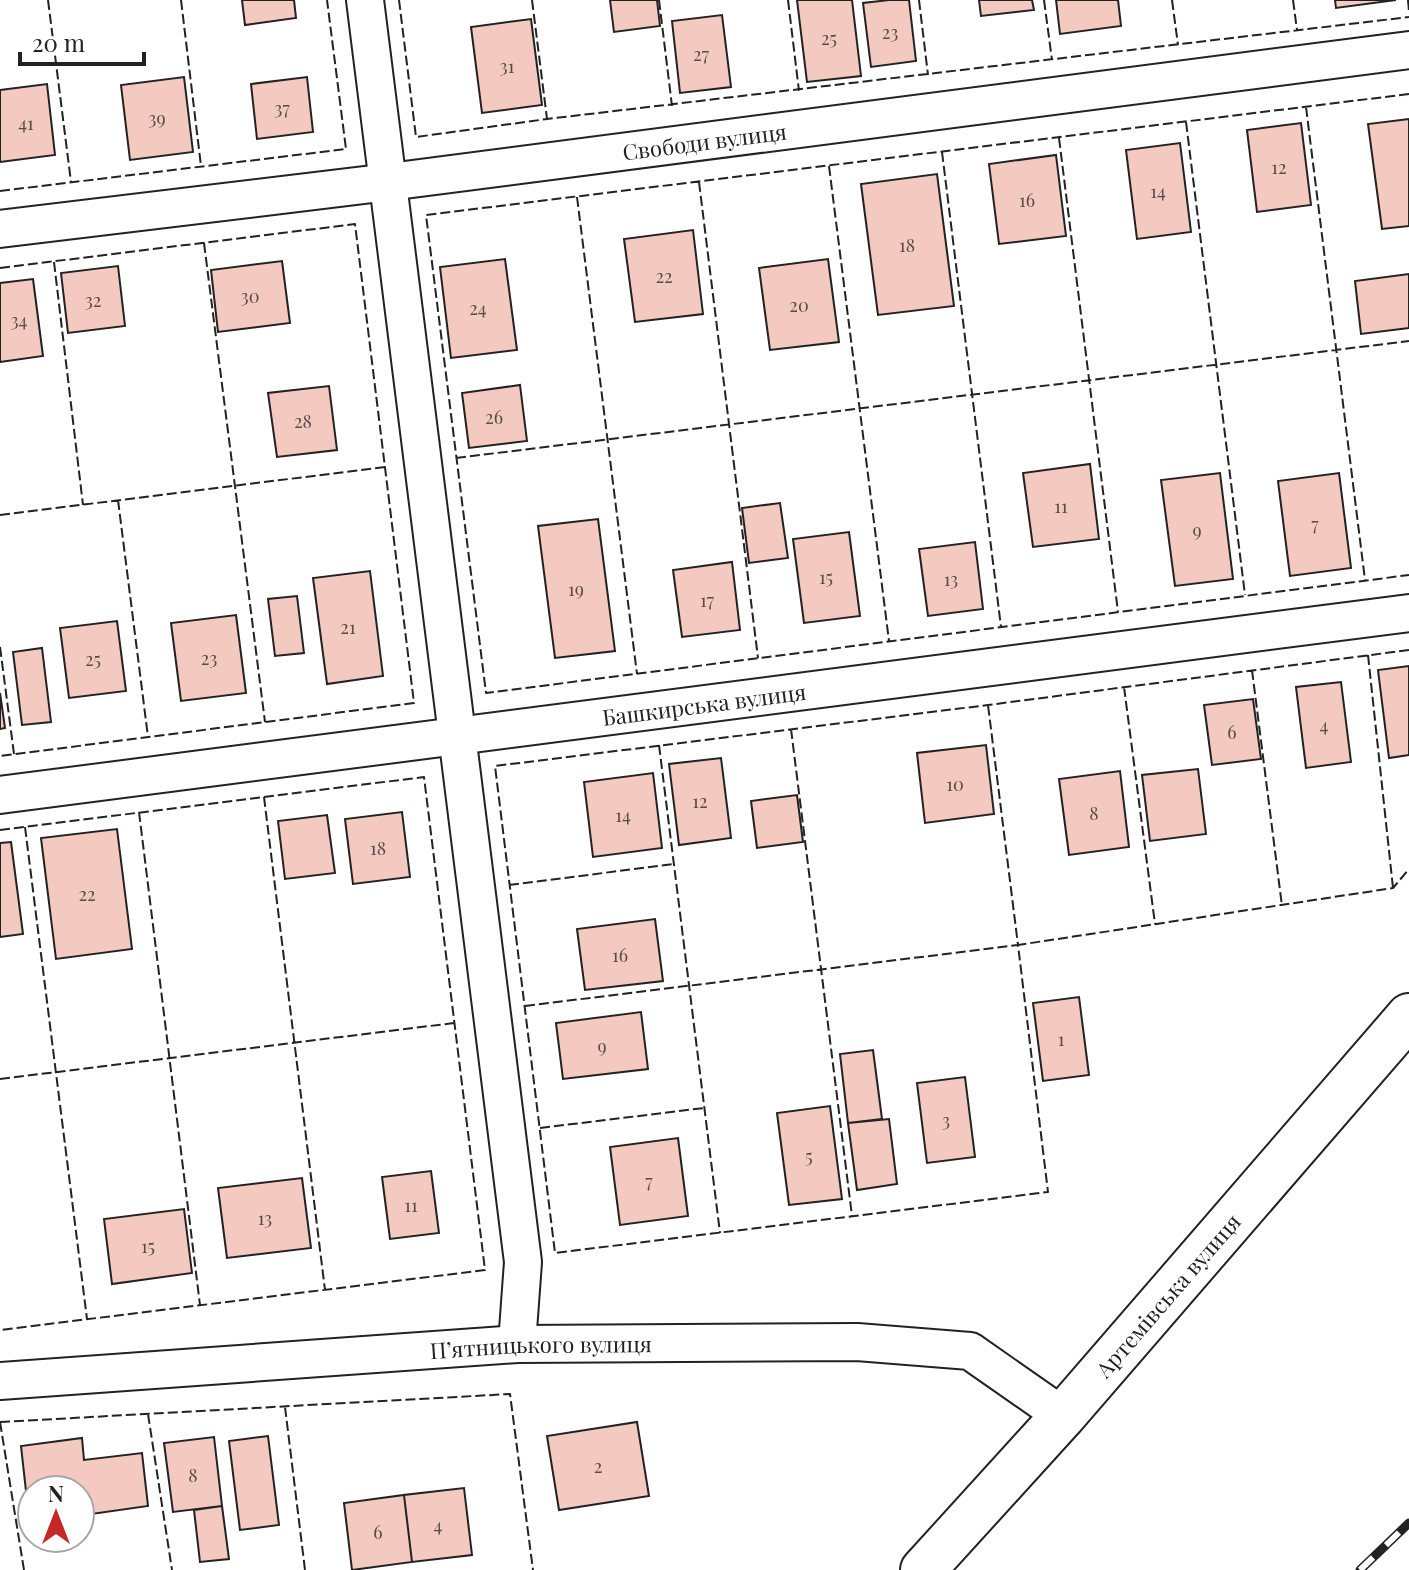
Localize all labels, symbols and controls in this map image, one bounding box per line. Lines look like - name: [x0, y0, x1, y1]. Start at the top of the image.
- scale bar: [20, 16, 144, 66]
- house number: 23: [882, 20, 898, 44]
- text: 20 m: [32, 26, 85, 58]
- house number: 25: [821, 26, 837, 50]
- house number: 27: [693, 42, 710, 66]
- house number: 31: [500, 54, 515, 78]
- house number: 37: [274, 96, 290, 120]
- house number: 39: [148, 106, 166, 130]
- house number: 41: [18, 111, 34, 135]
- street label: Свободи вулиця: [621, 116, 789, 167]
- house number: 12: [1271, 155, 1287, 179]
- house number: 14: [1150, 179, 1166, 203]
- house number: 16: [1019, 188, 1035, 212]
- house number: 18: [899, 233, 915, 257]
- house number: 22: [655, 264, 673, 288]
- house number: 30: [241, 284, 259, 308]
- house number: 32: [85, 288, 101, 312]
- house number: 20: [789, 293, 809, 317]
- house number: 24: [469, 296, 487, 320]
- house number: 34: [10, 308, 28, 332]
- house number: 26: [485, 405, 503, 429]
- house number: 28: [294, 409, 312, 433]
- house number: 11: [1054, 494, 1068, 518]
- house number: 7: [1311, 512, 1319, 536]
- house number: 9: [1192, 518, 1202, 542]
- house number: 15: [819, 565, 833, 589]
- house number: 13: [944, 567, 958, 591]
- house number: 19: [568, 577, 584, 601]
- house number: 17: [700, 588, 715, 612]
- house number: 21: [340, 615, 356, 639]
- house number: 23: [201, 646, 217, 670]
- house number: 25: [85, 647, 101, 671]
- street label: Башкирська вулиця: [601, 676, 808, 732]
- house number: 4: [1320, 713, 1329, 737]
- house number: 6: [1227, 720, 1237, 744]
- house number: 10: [946, 772, 964, 796]
- house number: 12: [692, 789, 708, 813]
- house number: 8: [1089, 801, 1099, 825]
- house number: 14: [615, 803, 631, 827]
- house number: 18: [370, 836, 386, 860]
- house number: 22: [78, 882, 96, 906]
- house number: 16: [612, 943, 628, 967]
- house number: 1: [1058, 1027, 1065, 1051]
- house number: 9: [597, 1034, 607, 1058]
- house number: 3: [942, 1108, 950, 1132]
- house number: 5: [805, 1144, 813, 1168]
- house number: 7: [645, 1169, 653, 1193]
- house number: 11: [404, 1193, 418, 1217]
- house number: 13: [258, 1206, 272, 1230]
- street label: Артемівська вулиця: [1088, 1207, 1247, 1384]
- house number: 15: [141, 1234, 155, 1258]
- street label: П’ятницького вулиця: [429, 1328, 652, 1365]
- house number: 2: [594, 1454, 602, 1478]
- house number: 8: [188, 1463, 198, 1487]
- north arrow: [16, 1474, 96, 1554]
- text: N: [48, 1478, 64, 1508]
- house number: 4: [434, 1513, 443, 1537]
- house number: 6: [373, 1520, 383, 1544]

